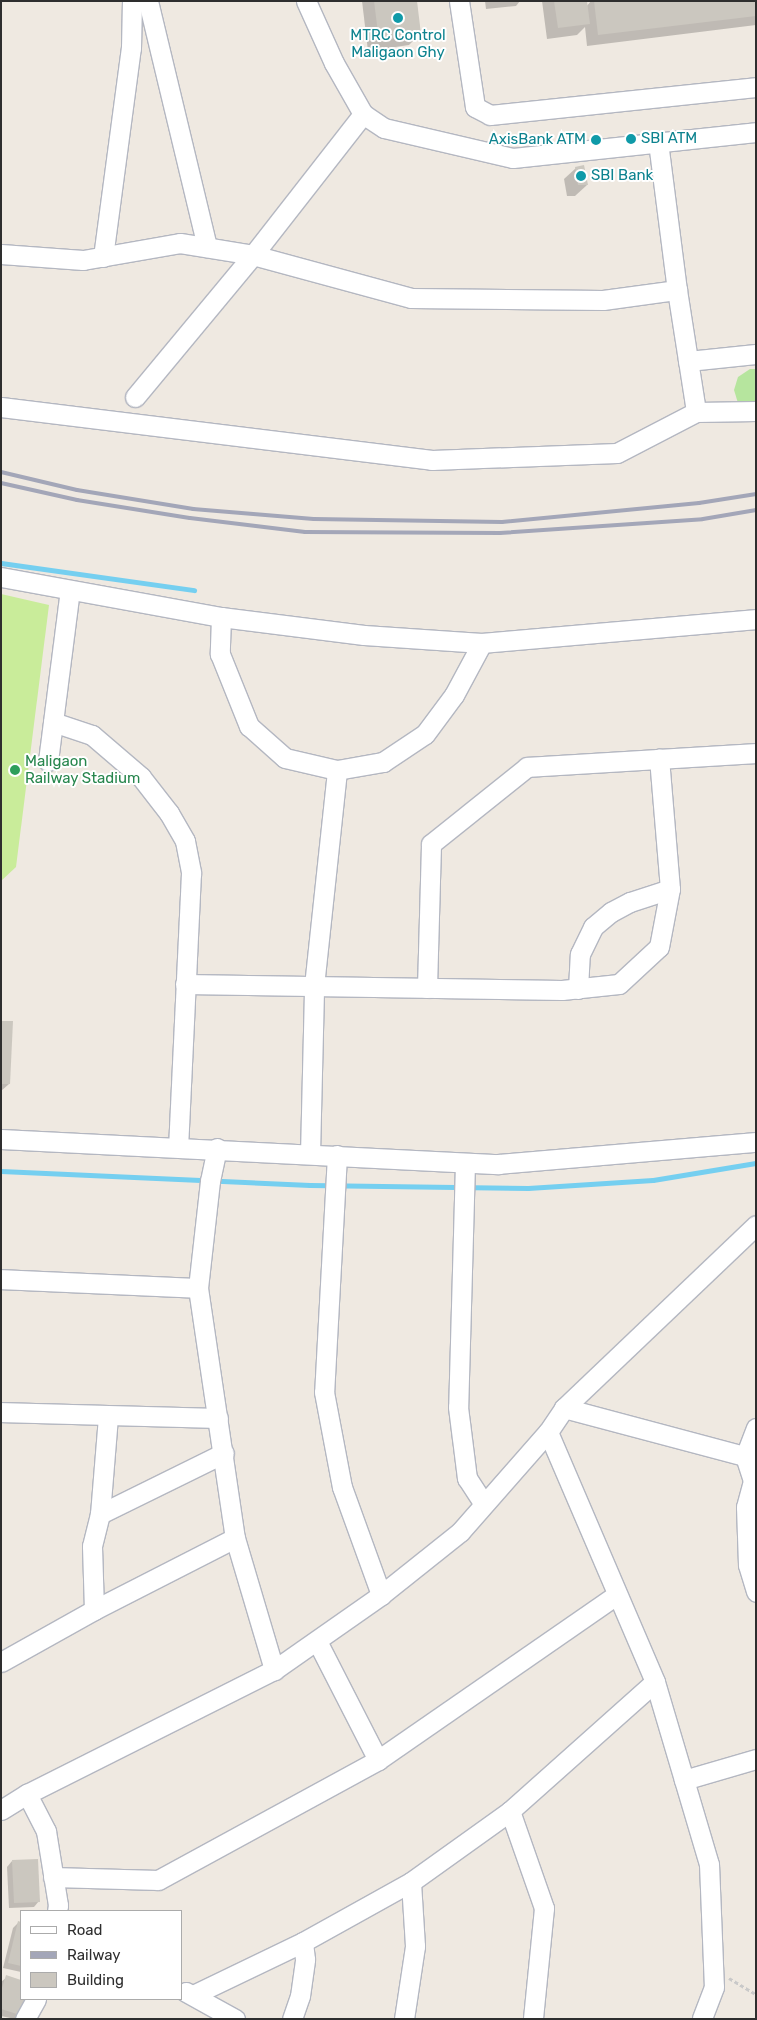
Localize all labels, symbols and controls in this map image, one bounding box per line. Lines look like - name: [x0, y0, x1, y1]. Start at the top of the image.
- marker: MTRC Control Maligaon Ghy: [392, 12, 404, 24]
- place label: MTRC Control Maligaon Ghy: [350, 26, 446, 61]
- place label: SBI ATM: [641, 130, 698, 148]
- place label: AxisBank ATM: [488, 131, 586, 149]
- marker: SBI ATM: [625, 133, 637, 145]
- marker: AxisBank ATM: [590, 134, 602, 146]
- place label: SBI Bank: [591, 167, 653, 185]
- marker: SBI Bank: [575, 170, 587, 182]
- place label: Maligaon Railway Stadium: [25, 752, 141, 787]
- marker: Maligaon Railway Stadium: [9, 764, 21, 776]
- legend: [20, 1910, 182, 2000]
- text: Road: [67, 1921, 103, 1939]
- text: Railway: [67, 1946, 121, 1964]
- text: Building: [67, 1971, 124, 1989]

